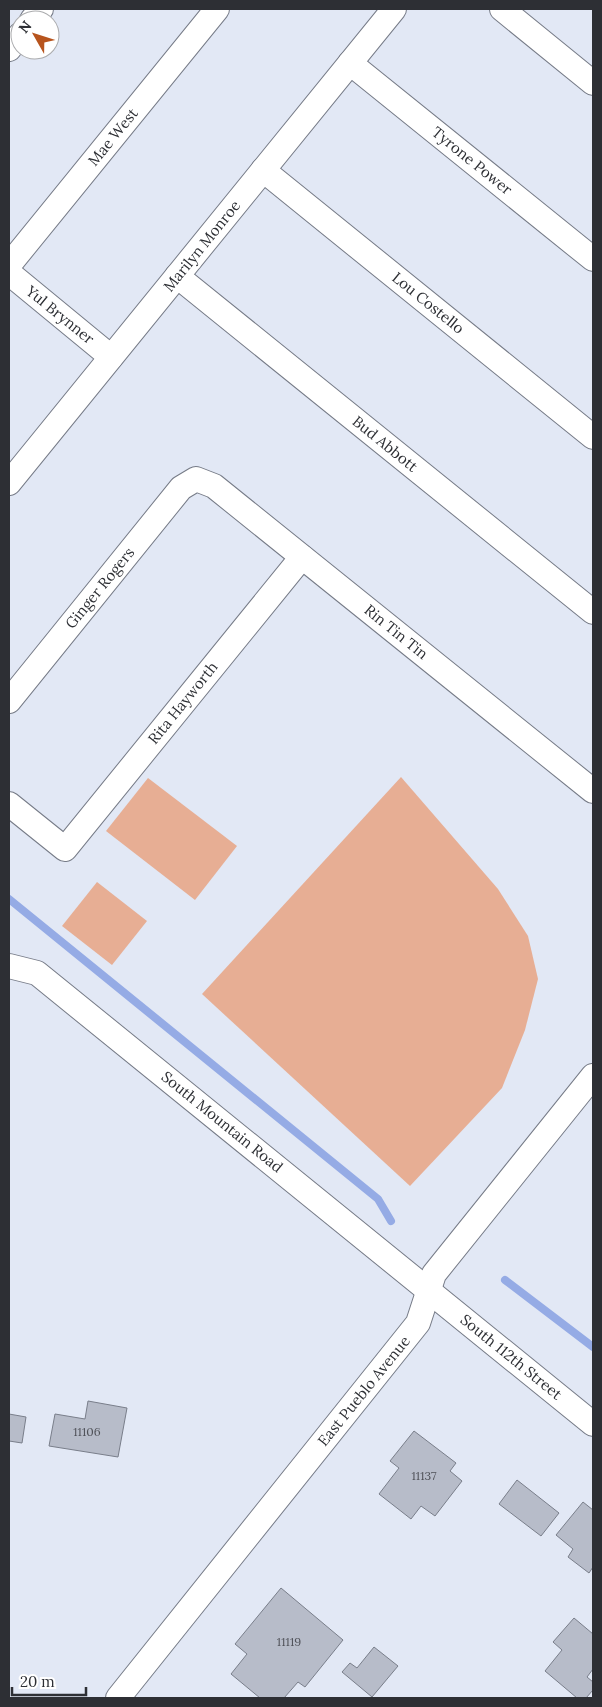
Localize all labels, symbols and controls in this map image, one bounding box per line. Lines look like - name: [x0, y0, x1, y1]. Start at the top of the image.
- north arrow: [10, 10, 60, 60]
- text: N: [14, 17, 35, 37]
- street label: Mae West: [84, 104, 142, 169]
- street label: Tyrone Power: [428, 122, 517, 199]
- street label: Marilyn Monroe: [159, 196, 244, 295]
- street label: Lou Costello: [388, 268, 468, 338]
- street label: Yul Brynner: [22, 281, 99, 348]
- street label: Bud Abbott: [349, 412, 422, 476]
- street label: Ginger Rogers: [61, 543, 138, 632]
- street label: Rin Tin Tin: [361, 600, 432, 663]
- street label: Rita Hayworth: [144, 658, 222, 748]
- street label: South Mountain Road: [158, 1067, 287, 1177]
- street label: South 112th Street: [457, 1310, 566, 1404]
- street label: East Pueblo Avenue: [313, 1332, 414, 1450]
- house number: 11106: [73, 1424, 101, 1439]
- house number: 11137: [411, 1468, 437, 1483]
- house number: 11119: [277, 1634, 301, 1649]
- scale bar: [12, 1664, 86, 1696]
- text: 20 m: [20, 1672, 55, 1691]

